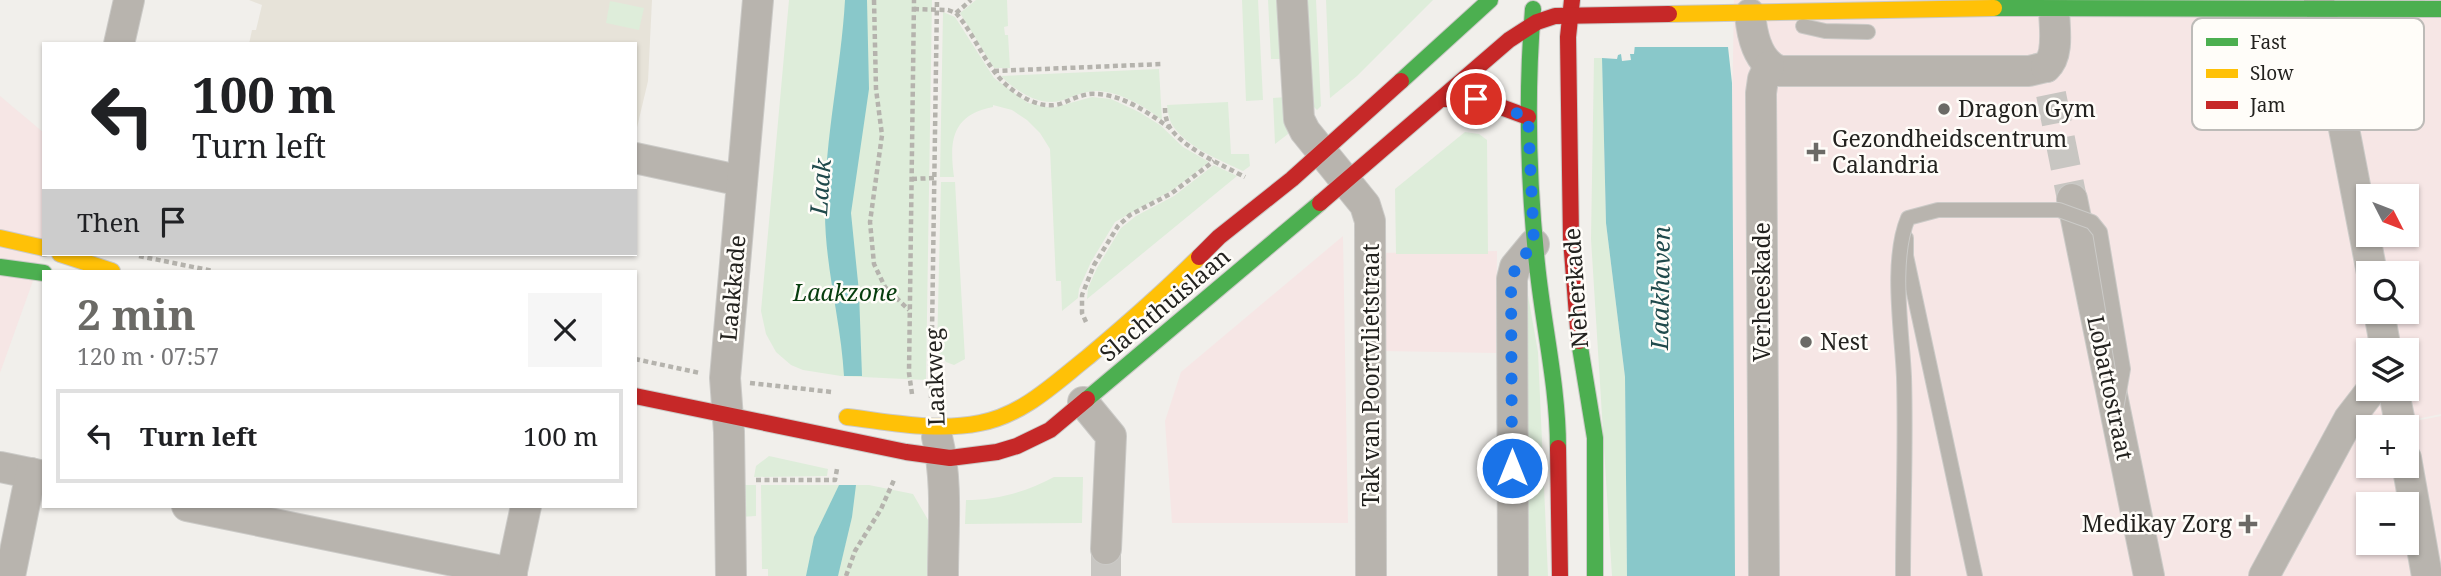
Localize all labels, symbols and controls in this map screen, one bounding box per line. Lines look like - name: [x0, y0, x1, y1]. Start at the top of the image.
- legend: [2192, 18, 2424, 130]
- text: Fast: [2250, 29, 2287, 55]
- text: Slow: [2250, 60, 2294, 86]
- text: 100 m: [192, 61, 336, 127]
- pin: [1446, 69, 1506, 129]
- icon: left: [77, 70, 168, 161]
- icon: arrive: [1457, 80, 1495, 118]
- place label: Dragon Gym: [1958, 92, 2096, 124]
- text: Jam: [2249, 92, 2285, 118]
- marker: Dragon Gym: [1936, 101, 1952, 117]
- place label: Gezondheidscentrum Calandria: [1832, 122, 2067, 180]
- text: Turn left: [192, 124, 326, 167]
- marker: Gezondheidscentrum Calandria: [1806, 142, 1826, 162]
- water label: Laak: [801, 156, 838, 217]
- north arrow: [2356, 184, 2418, 247]
- map controls: [2356, 184, 2419, 555]
- icon: arrive: [154, 203, 192, 241]
- text: Then: [77, 204, 140, 240]
- street label: Verheeskade: [1745, 222, 1777, 362]
- water label: Laakhaven: [1642, 226, 1677, 351]
- street label: Neherkade: [1555, 227, 1595, 349]
- street label: Laakkade: [711, 233, 753, 342]
- street label: Slachthuislaan: [1092, 240, 1237, 368]
- street label: Tak van Poortvlietstraat: [1354, 243, 1386, 507]
- button: search: [2356, 261, 2419, 324]
- park label: Laakzone: [792, 276, 897, 308]
- text: 2 min: [77, 285, 196, 342]
- button: close: [528, 293, 602, 367]
- street label: Lobattostraat: [2080, 313, 2142, 463]
- place label: Nest: [1820, 325, 1868, 357]
- street label: Laakweg: [916, 327, 952, 427]
- marker: Nest: [1798, 334, 1814, 350]
- button: layers: [2356, 338, 2419, 401]
- text: 120 m · 07:57: [77, 340, 219, 372]
- button: +: [2356, 415, 2419, 478]
- icon: left: [81, 417, 119, 455]
- text: Turn left: [140, 418, 257, 454]
- text: 100 m: [523, 418, 598, 454]
- position arrow: [1475, 431, 1549, 505]
- button: −: [2356, 492, 2419, 555]
- place label: Medikay Zorg: [2082, 507, 2233, 539]
- marker: Medikay Zorg: [2238, 514, 2258, 534]

